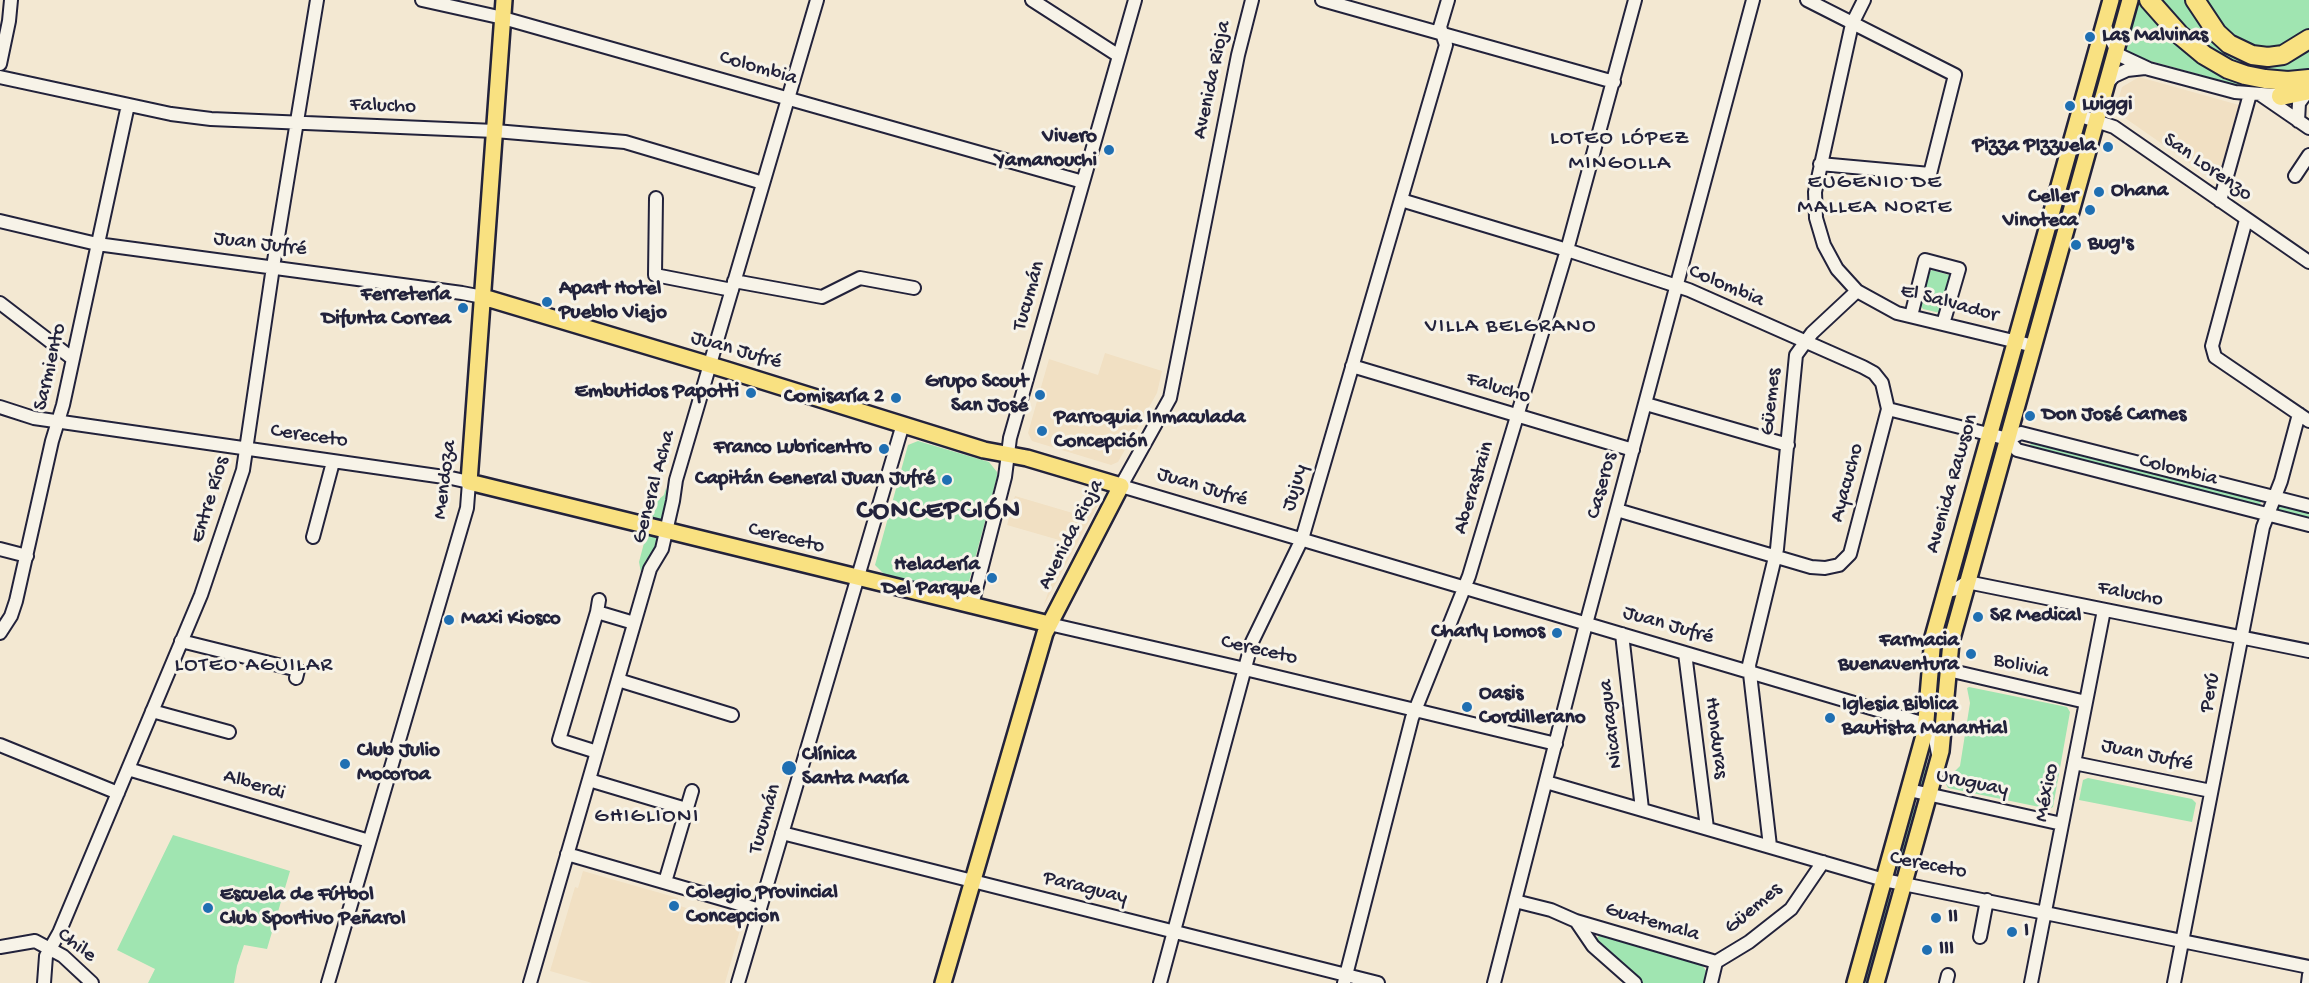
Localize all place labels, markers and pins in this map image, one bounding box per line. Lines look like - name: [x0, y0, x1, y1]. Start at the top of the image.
- place label: Las Malvinas: [2102, 24, 2208, 50]
- marker: Las Malvinas: [2083, 30, 2097, 44]
- place label: Luiggi: [2082, 93, 2133, 119]
- marker: Luiggi: [2063, 99, 2077, 113]
- place label: Vivero Yamanouchi: [995, 125, 1097, 175]
- place label: Pizza PIzzuela: [1973, 134, 2096, 160]
- marker: Pizza PIzzuela: [2101, 140, 2115, 154]
- marker: Vivero Yamanouchi: [1102, 143, 1116, 157]
- place label: Ohana: [2111, 179, 2168, 205]
- place label: Celler Vinoteca: [2003, 185, 2078, 235]
- marker: Ohana: [2092, 185, 2106, 199]
- marker: Celler Vinoteca: [2083, 203, 2097, 217]
- place label: Bug's: [2088, 232, 2134, 258]
- marker: Bug's: [2069, 238, 2083, 252]
- place label: Apart Hotel Pueblo Viejo: [559, 277, 667, 327]
- place label: Ferretería Difunta Correa: [322, 283, 451, 333]
- marker: Apart Hotel Pueblo Viejo: [540, 295, 554, 309]
- marker: Ferretería Difunta Correa: [456, 301, 470, 315]
- place label: Grupo Scout San José: [925, 370, 1028, 420]
- place label: Embutidos Papotti: [575, 380, 739, 406]
- place label: Comisaría 2: [784, 385, 884, 411]
- marker: Embutidos Papotti: [744, 386, 758, 400]
- marker: Grupo Scout San José: [1033, 388, 1047, 402]
- marker: Comisaría 2: [889, 391, 903, 405]
- place label: Don José Carnes: [2042, 403, 2186, 429]
- place label: Parroquia Inmaculada Concepción: [1054, 406, 1245, 456]
- marker: Don José Carnes: [2023, 409, 2037, 423]
- marker: Parroquia Inmaculada Concepción: [1035, 424, 1049, 438]
- place label: Franco Lubricentro: [714, 436, 872, 462]
- marker: Franco Lubricentro: [877, 442, 891, 456]
- place label: Capitán General Juan Jufré: [695, 467, 935, 493]
- marker: Capitán General Juan Jufré: [940, 473, 954, 487]
- place label: Heladería Del Parque: [882, 553, 980, 603]
- marker: Heladería Del Parque: [985, 571, 999, 585]
- place label: SR Medical: [1990, 604, 2081, 630]
- place label: Maxi Kiosco: [461, 607, 561, 633]
- marker: SR Medical: [1971, 610, 1985, 624]
- marker: Maxi Kiosco: [442, 613, 456, 627]
- place label: Charly Lomos: [1431, 620, 1545, 646]
- marker: Charly Lomos: [1550, 626, 1564, 640]
- place label: Farmacia Buenaventura: [1838, 629, 1959, 679]
- marker: Farmacia Buenaventura: [1964, 647, 1978, 661]
- place label: Oasis Cordillerano: [1479, 682, 1586, 732]
- place label: Iglesia Biblica Bautista Manantial: [1842, 693, 2008, 743]
- marker: Oasis Cordillerano: [1460, 700, 1474, 714]
- marker: Iglesia Biblica Bautista Manantial: [1823, 711, 1837, 725]
- place label: Club Julio Mocoroa: [357, 739, 440, 789]
- place label: Clínica Santa María: [802, 743, 908, 793]
- marker: Club Julio Mocoroa: [338, 757, 352, 771]
- marker: Clínica Santa María: [780, 759, 798, 777]
- place label: Colegio Provincial Concepcion: [686, 881, 838, 931]
- place label: Escuela de Fútbol Club Sportivo Peñarol: [220, 883, 406, 933]
- marker: Colegio Provincial Concepcion: [667, 899, 681, 913]
- marker: Escuela de Fútbol Club Sportivo Peñarol: [201, 901, 215, 915]
- place label: II: [1948, 905, 1958, 931]
- marker: II: [1929, 911, 1943, 925]
- place label: I: [2024, 919, 2029, 945]
- marker: I: [2005, 925, 2019, 939]
- place label: III: [1939, 937, 1954, 963]
- marker: III: [1920, 943, 1934, 957]

